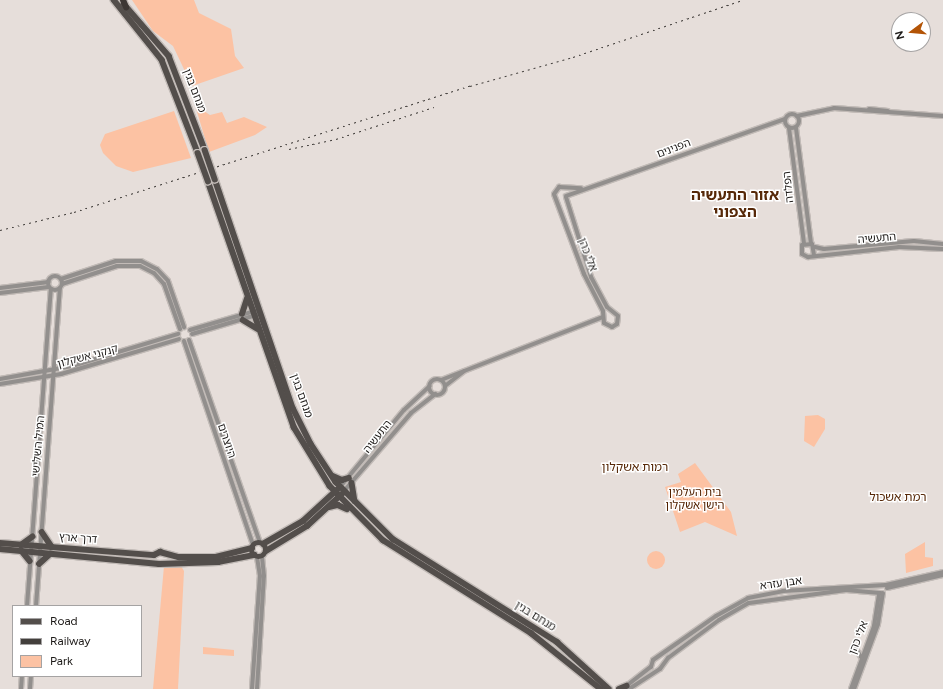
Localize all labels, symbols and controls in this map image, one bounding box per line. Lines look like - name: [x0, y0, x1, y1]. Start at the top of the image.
- north arrow: [891, 12, 931, 52]
- text: N: [893, 29, 907, 41]
- street label: מנחם בגין: [180, 67, 208, 115]
- street label: הפנינים: [655, 137, 693, 161]
- street label: הפלדה: [781, 170, 797, 204]
- district label: אזור התעשיה הצפוני: [691, 186, 779, 221]
- street label: התעשיה: [857, 231, 897, 247]
- street label: אלי כהן: [575, 236, 599, 274]
- street label: קנקני אשקלון: [56, 343, 120, 371]
- street label: מנחם בגין: [287, 372, 315, 420]
- street label: המיל השלישי: [30, 415, 48, 477]
- street label: התעשיה: [361, 418, 395, 456]
- street label: היוצרים: [214, 422, 238, 460]
- district label: רמות אשקלון: [602, 461, 668, 475]
- park label: בית העלמין הישן אשקלון: [666, 487, 724, 513]
- district label: רמת אשכול: [869, 491, 927, 505]
- street label: דרך ארץ: [58, 531, 98, 547]
- street label: אבן עזרא: [759, 575, 803, 593]
- street label: מנחם בגין: [512, 599, 558, 635]
- legend: [12, 605, 142, 677]
- text: Road: [50, 614, 78, 628]
- street label: אלי כהן: [847, 619, 871, 657]
- text: Railway: [50, 634, 91, 648]
- text: Park: [50, 654, 73, 668]

